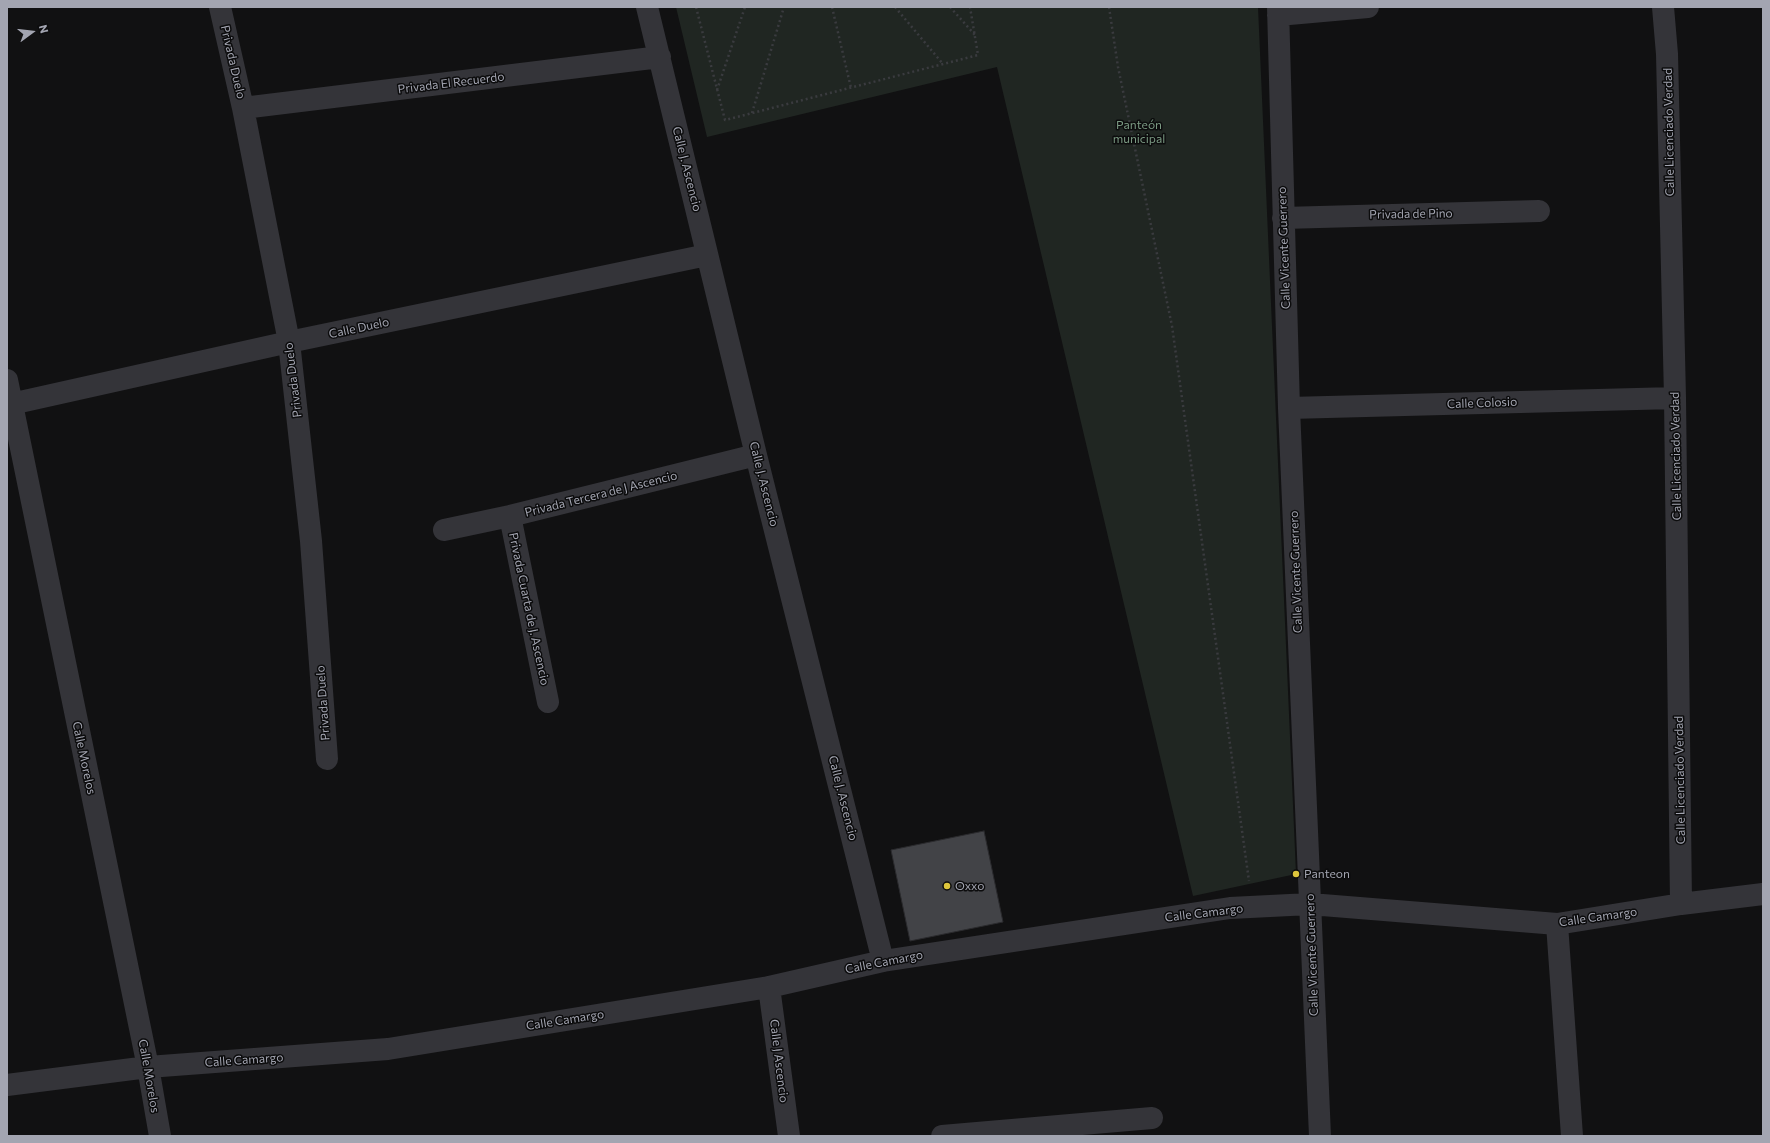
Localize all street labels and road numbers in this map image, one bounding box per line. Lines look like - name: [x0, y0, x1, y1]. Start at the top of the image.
- street label: Privada Duelo: [218, 24, 248, 100]
- street label: Calle Licenciado Verdad: [1661, 68, 1677, 196]
- street label: Privada El Recuerdo: [397, 69, 505, 97]
- street label: Calle J. Ascencio: [670, 125, 704, 213]
- street label: Calle Vicente Guerrero: [1275, 187, 1293, 309]
- street label: Privada de Pino: [1369, 206, 1453, 222]
- street label: Calle Duelo: [328, 315, 390, 341]
- street label: Privada Duelo: [281, 342, 305, 418]
- street label: Calle Licenciado Verdad: [1668, 392, 1684, 520]
- street label: Calle Colosio: [1447, 395, 1517, 411]
- street label: Calle J. Ascencio: [747, 440, 781, 528]
- street label: Privada Tercera de J Ascencio: [523, 468, 679, 520]
- street label: Calle Vicente Guerrero: [1287, 511, 1305, 633]
- street label: Privada Cuarta de J. Ascencio: [506, 531, 552, 687]
- street label: Privada Duelo: [313, 665, 333, 741]
- street label: Calle Licenciado Verdad: [1672, 716, 1688, 844]
- street label: Calle Morelos: [69, 720, 99, 796]
- street label: Calle J. Ascencio: [826, 754, 860, 842]
- street label: Calle Vicente Guerrero: [1303, 894, 1321, 1016]
- street label: Calle Camargo: [1164, 901, 1244, 925]
- street label: Calle Camargo: [1558, 904, 1638, 930]
- street label: Calle Camargo: [844, 947, 924, 977]
- street label: Calle Camargo: [525, 1007, 605, 1033]
- street label: Calle J Ascencio: [767, 1018, 791, 1104]
- street label: Calle Morelos: [135, 1038, 163, 1114]
- street label: Calle Camargo: [204, 1050, 284, 1070]

